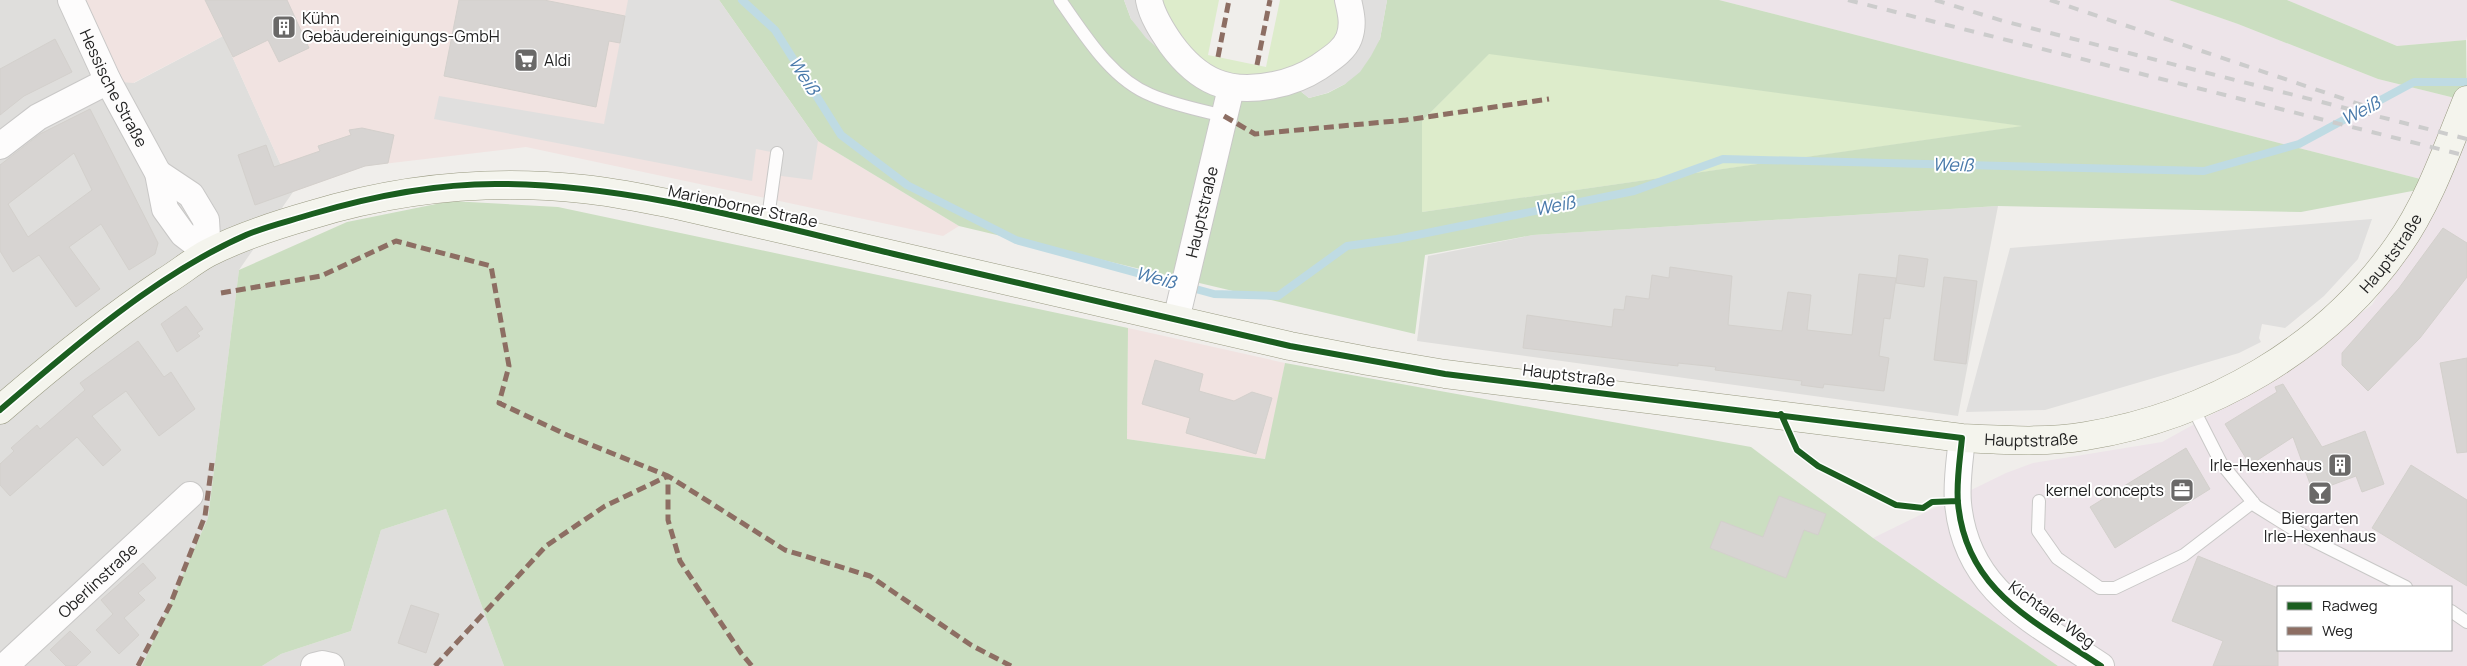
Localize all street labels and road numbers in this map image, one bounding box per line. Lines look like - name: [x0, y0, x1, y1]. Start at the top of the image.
- street label: Hessische Straße: [75, 26, 153, 151]
- street label: Hauptstraße: [1180, 164, 1223, 260]
- street label: Marienborner Straße: [666, 179, 820, 233]
- street label: Hauptstraße: [2354, 209, 2427, 298]
- street label: Hauptstraße: [1521, 358, 1617, 392]
- street label: Hauptstraße: [1984, 426, 2079, 451]
- street label: Oberlinstraße: [53, 538, 142, 623]
- street label: Kichtaler Weg: [2004, 575, 2100, 653]

